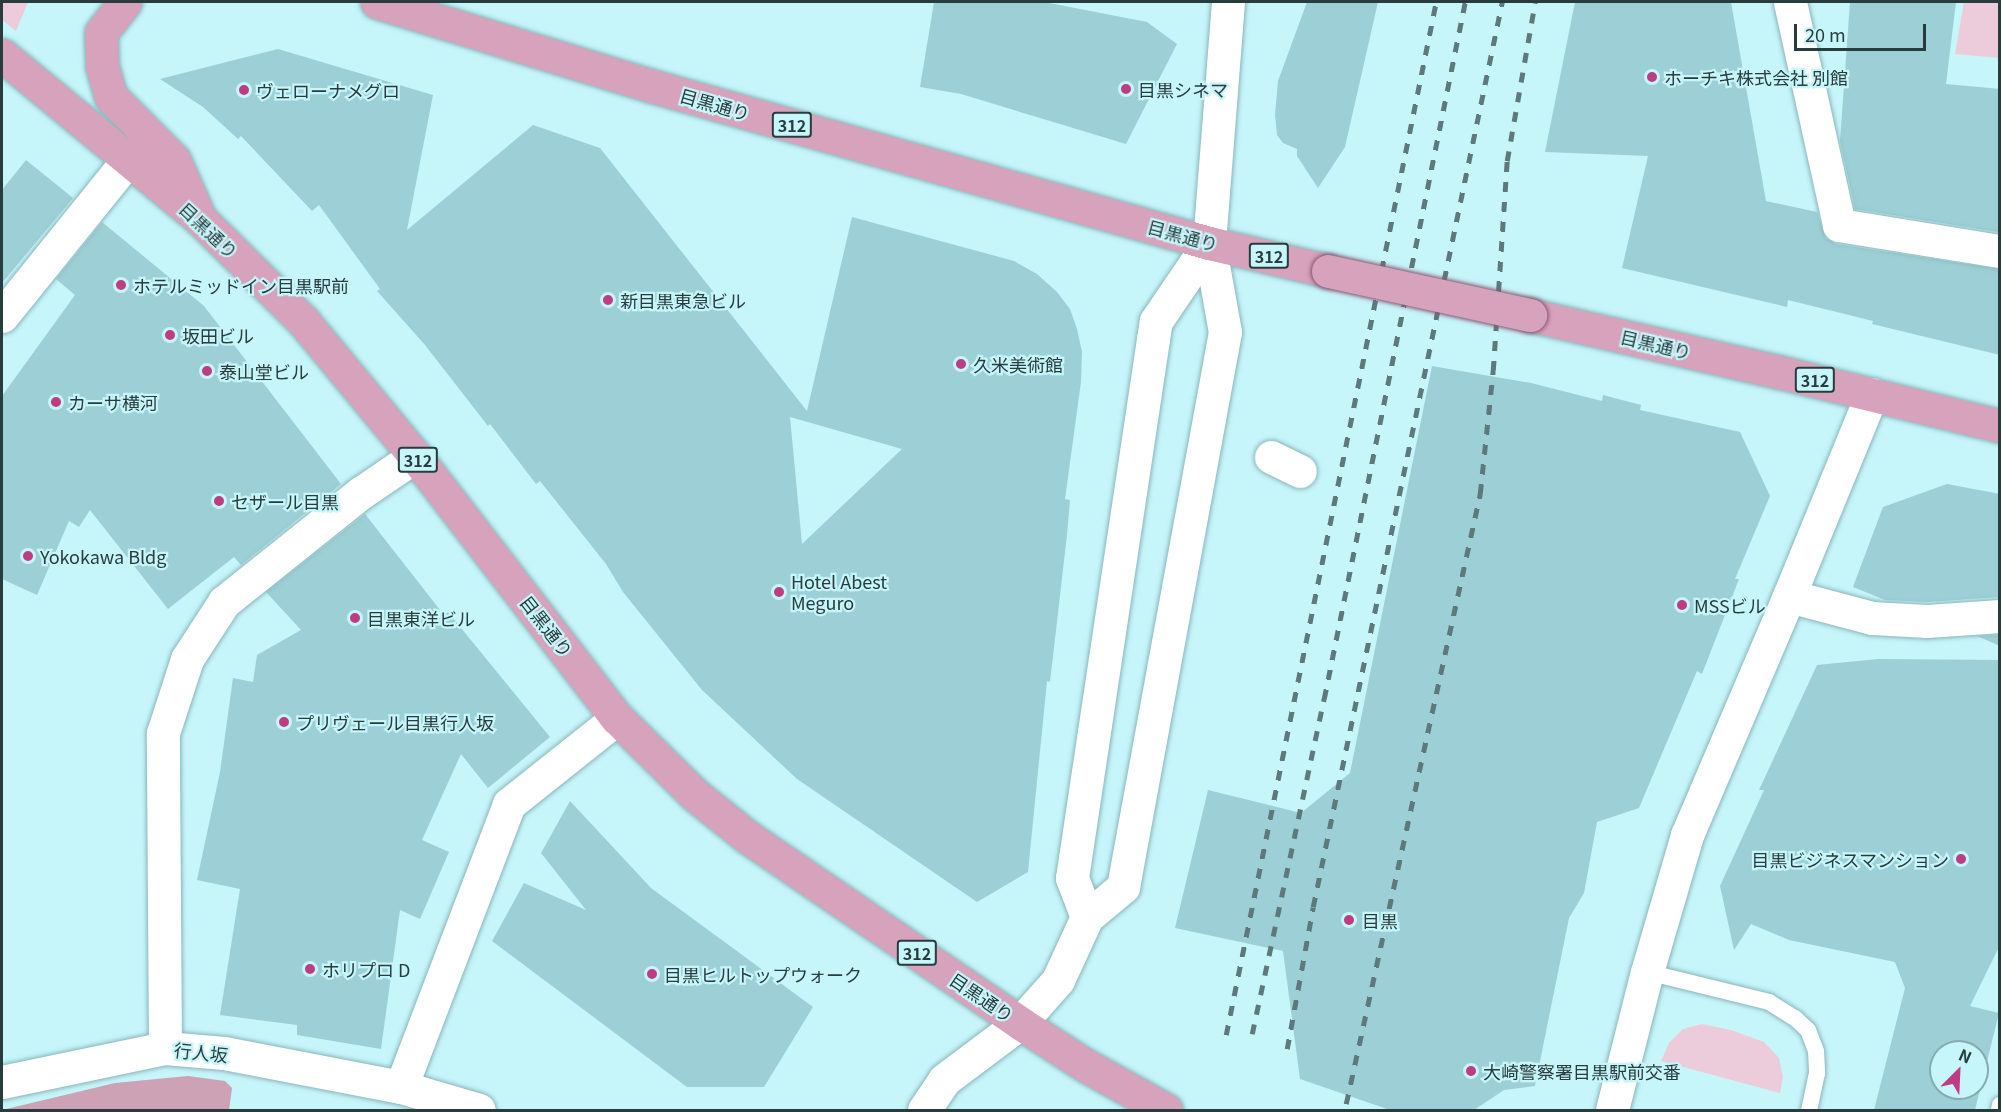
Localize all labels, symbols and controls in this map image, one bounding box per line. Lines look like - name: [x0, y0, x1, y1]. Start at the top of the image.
- scale bar: [1797, 12, 1929, 50]
- text: 20 m: [1805, 21, 1846, 47]
- place label: ホーチキ株式会社 別館: [1664, 66, 1848, 88]
- marker: ホーチキ株式会社 別館: [1645, 70, 1659, 84]
- place label: 目黒シネマ: [1138, 78, 1228, 100]
- place label: ヴェローナメグロ: [256, 79, 400, 101]
- marker: 目黒シネマ: [1119, 82, 1133, 96]
- marker: ヴェローナメグロ: [237, 83, 251, 97]
- street label: 目黒通り: [677, 84, 753, 124]
- road number: 312: [771, 112, 813, 138]
- street label: 目黒通り: [175, 198, 243, 262]
- street label: 目黒通り: [1145, 215, 1221, 255]
- road number: 312: [1248, 243, 1290, 269]
- place label: ホテルミッドイン目黒駅前: [133, 274, 349, 296]
- marker: ホテルミッドイン目黒駅前: [114, 278, 128, 292]
- place label: 新目黒東急ビル: [620, 289, 746, 311]
- marker: 新目黒東急ビル: [601, 293, 615, 307]
- place label: 坂田ビル: [182, 324, 254, 346]
- street label: 目黒通り: [1618, 325, 1694, 363]
- marker: 坂田ビル: [163, 328, 177, 342]
- place label: 久米美術館: [973, 353, 1063, 375]
- marker: 久米美術館: [954, 357, 968, 371]
- place label: 泰山堂ビル: [219, 360, 309, 382]
- marker: 泰山堂ビル: [200, 364, 214, 378]
- road number: 312: [1794, 367, 1836, 393]
- place label: カーサ横河: [68, 391, 158, 413]
- marker: カーサ横河: [49, 395, 63, 409]
- road number: 312: [397, 447, 439, 473]
- place label: セザール目黒: [231, 490, 339, 512]
- marker: セザール目黒: [212, 494, 226, 508]
- place label: Yokokawa Bldg: [40, 545, 166, 567]
- marker: Yokokawa Bldg: [21, 549, 35, 563]
- place label: Hotel Abest Meguro: [791, 571, 887, 614]
- marker: Hotel Abest Meguro: [772, 585, 786, 599]
- street label: 目黒通り: [516, 591, 578, 661]
- place label: MSSビル: [1694, 594, 1766, 616]
- marker: MSSビル: [1675, 598, 1689, 612]
- place label: 目黒東洋ビル: [367, 607, 475, 629]
- marker: 目黒東洋ビル: [348, 611, 362, 625]
- place label: プリヴェール目黒行人坂: [296, 711, 494, 733]
- marker: プリヴェール目黒行人坂: [277, 715, 291, 729]
- place label: 目黒ビジネスマンション: [1751, 848, 1949, 870]
- marker: 目黒ビジネスマンション: [1954, 852, 1968, 866]
- place label: 目黒: [1362, 909, 1398, 931]
- marker: 目黒: [1340, 911, 1358, 929]
- road number: 312: [896, 940, 938, 966]
- place label: ホリプロ D: [322, 958, 410, 980]
- marker: ホリプロ D: [303, 962, 317, 976]
- place label: 目黒ヒルトップウォーク: [664, 963, 862, 985]
- marker: 目黒ヒルトップウォーク: [645, 967, 659, 981]
- street label: 目黒通り: [946, 968, 1018, 1026]
- street label: 行人坂: [173, 1038, 229, 1066]
- north arrow: [1929, 1040, 1989, 1100]
- text: N: [1955, 1042, 1976, 1069]
- place label: 大崎警察署目黒駅前交番: [1483, 1060, 1681, 1082]
- marker: 大崎警察署目黒駅前交番: [1464, 1064, 1478, 1078]

